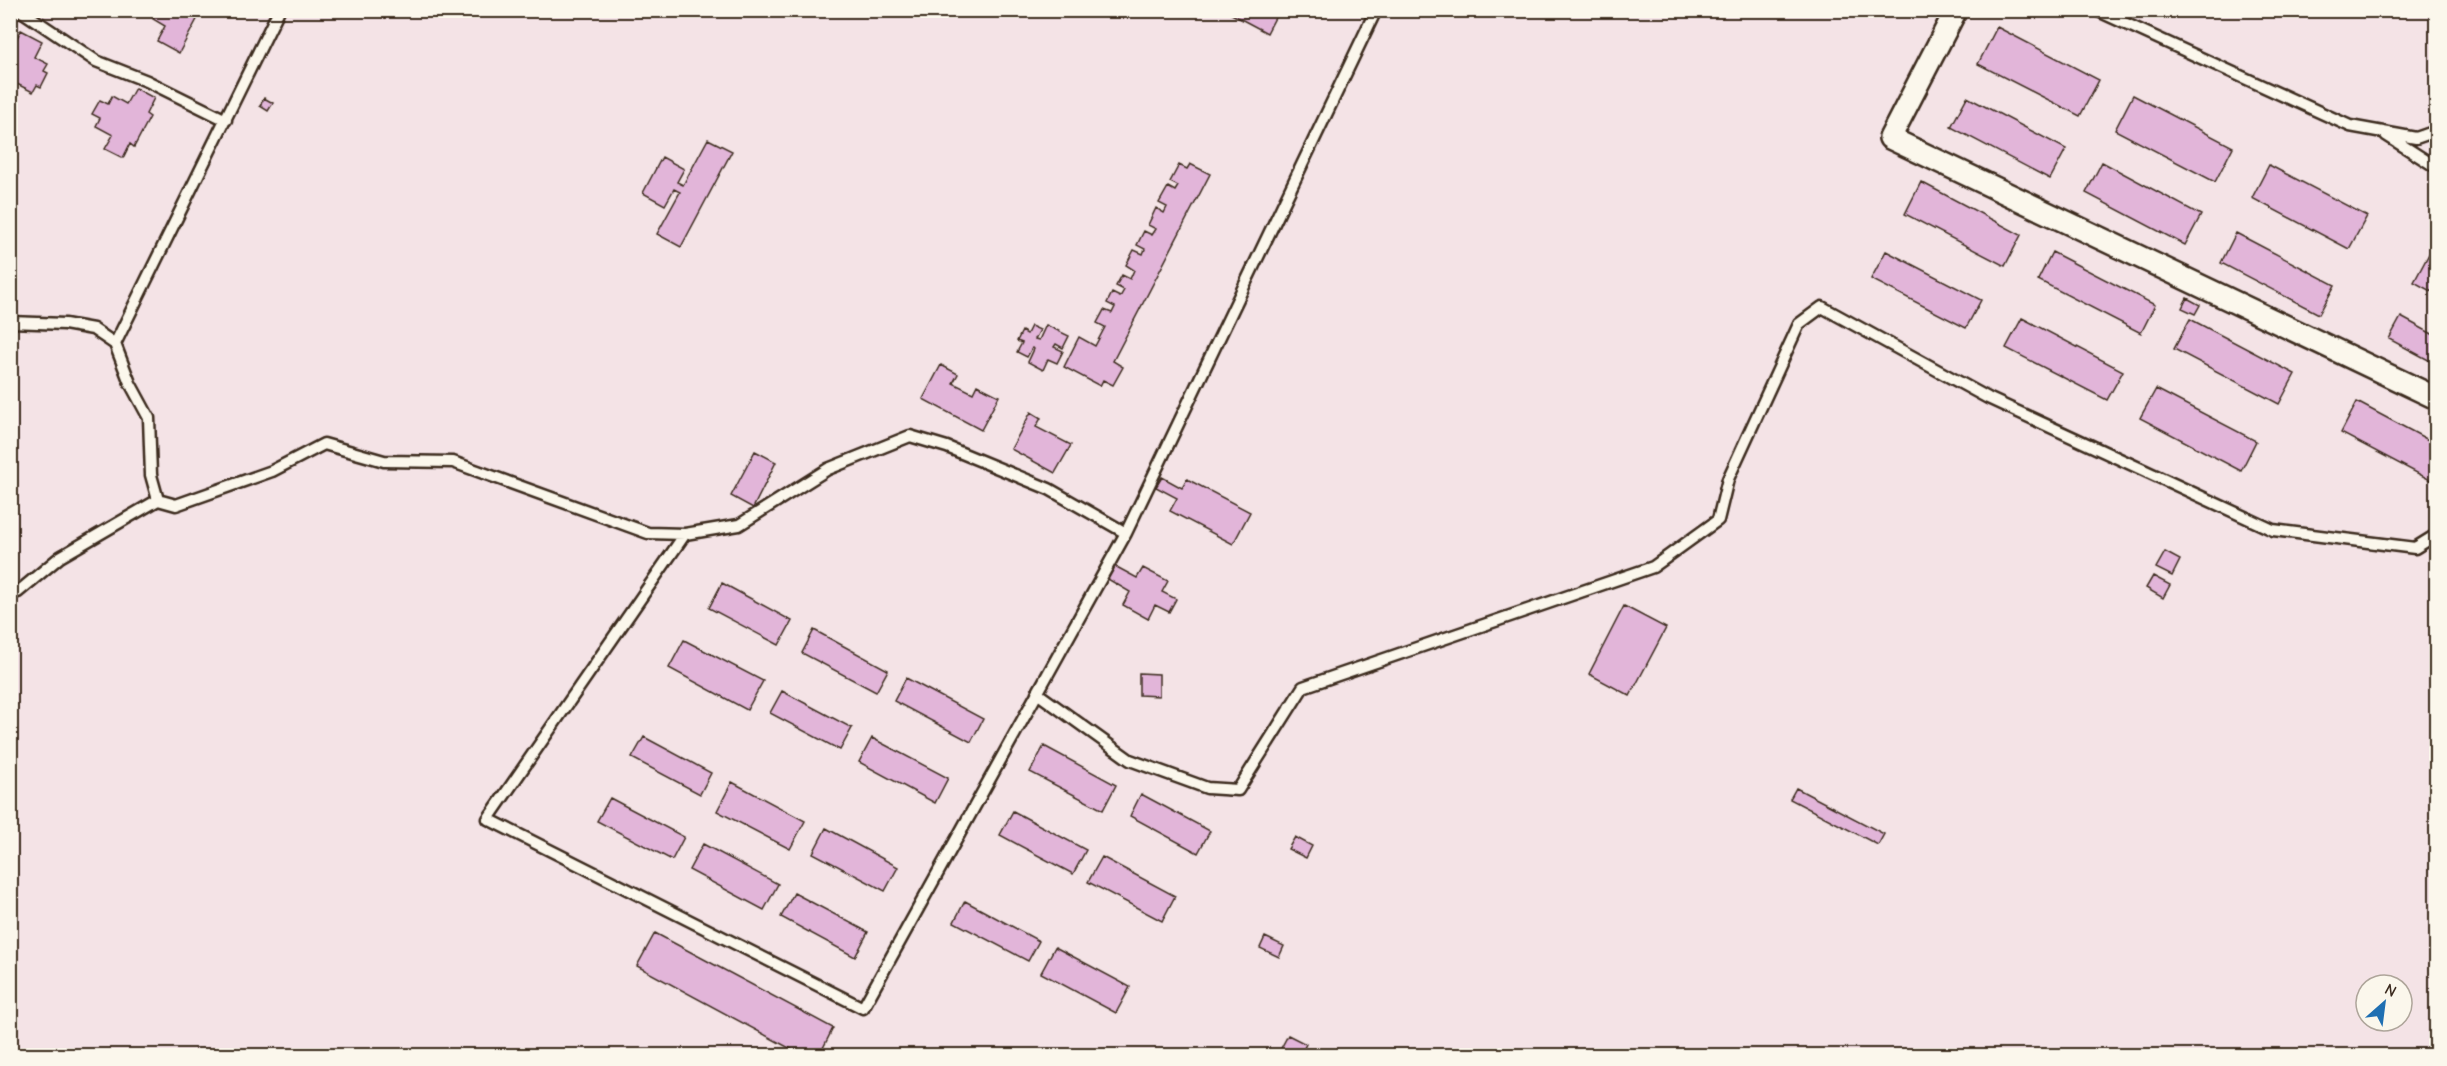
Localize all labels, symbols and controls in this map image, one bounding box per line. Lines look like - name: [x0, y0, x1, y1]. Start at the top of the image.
- north arrow: [2354, 973, 2414, 1033]
- text: N: [2382, 980, 2399, 1001]

